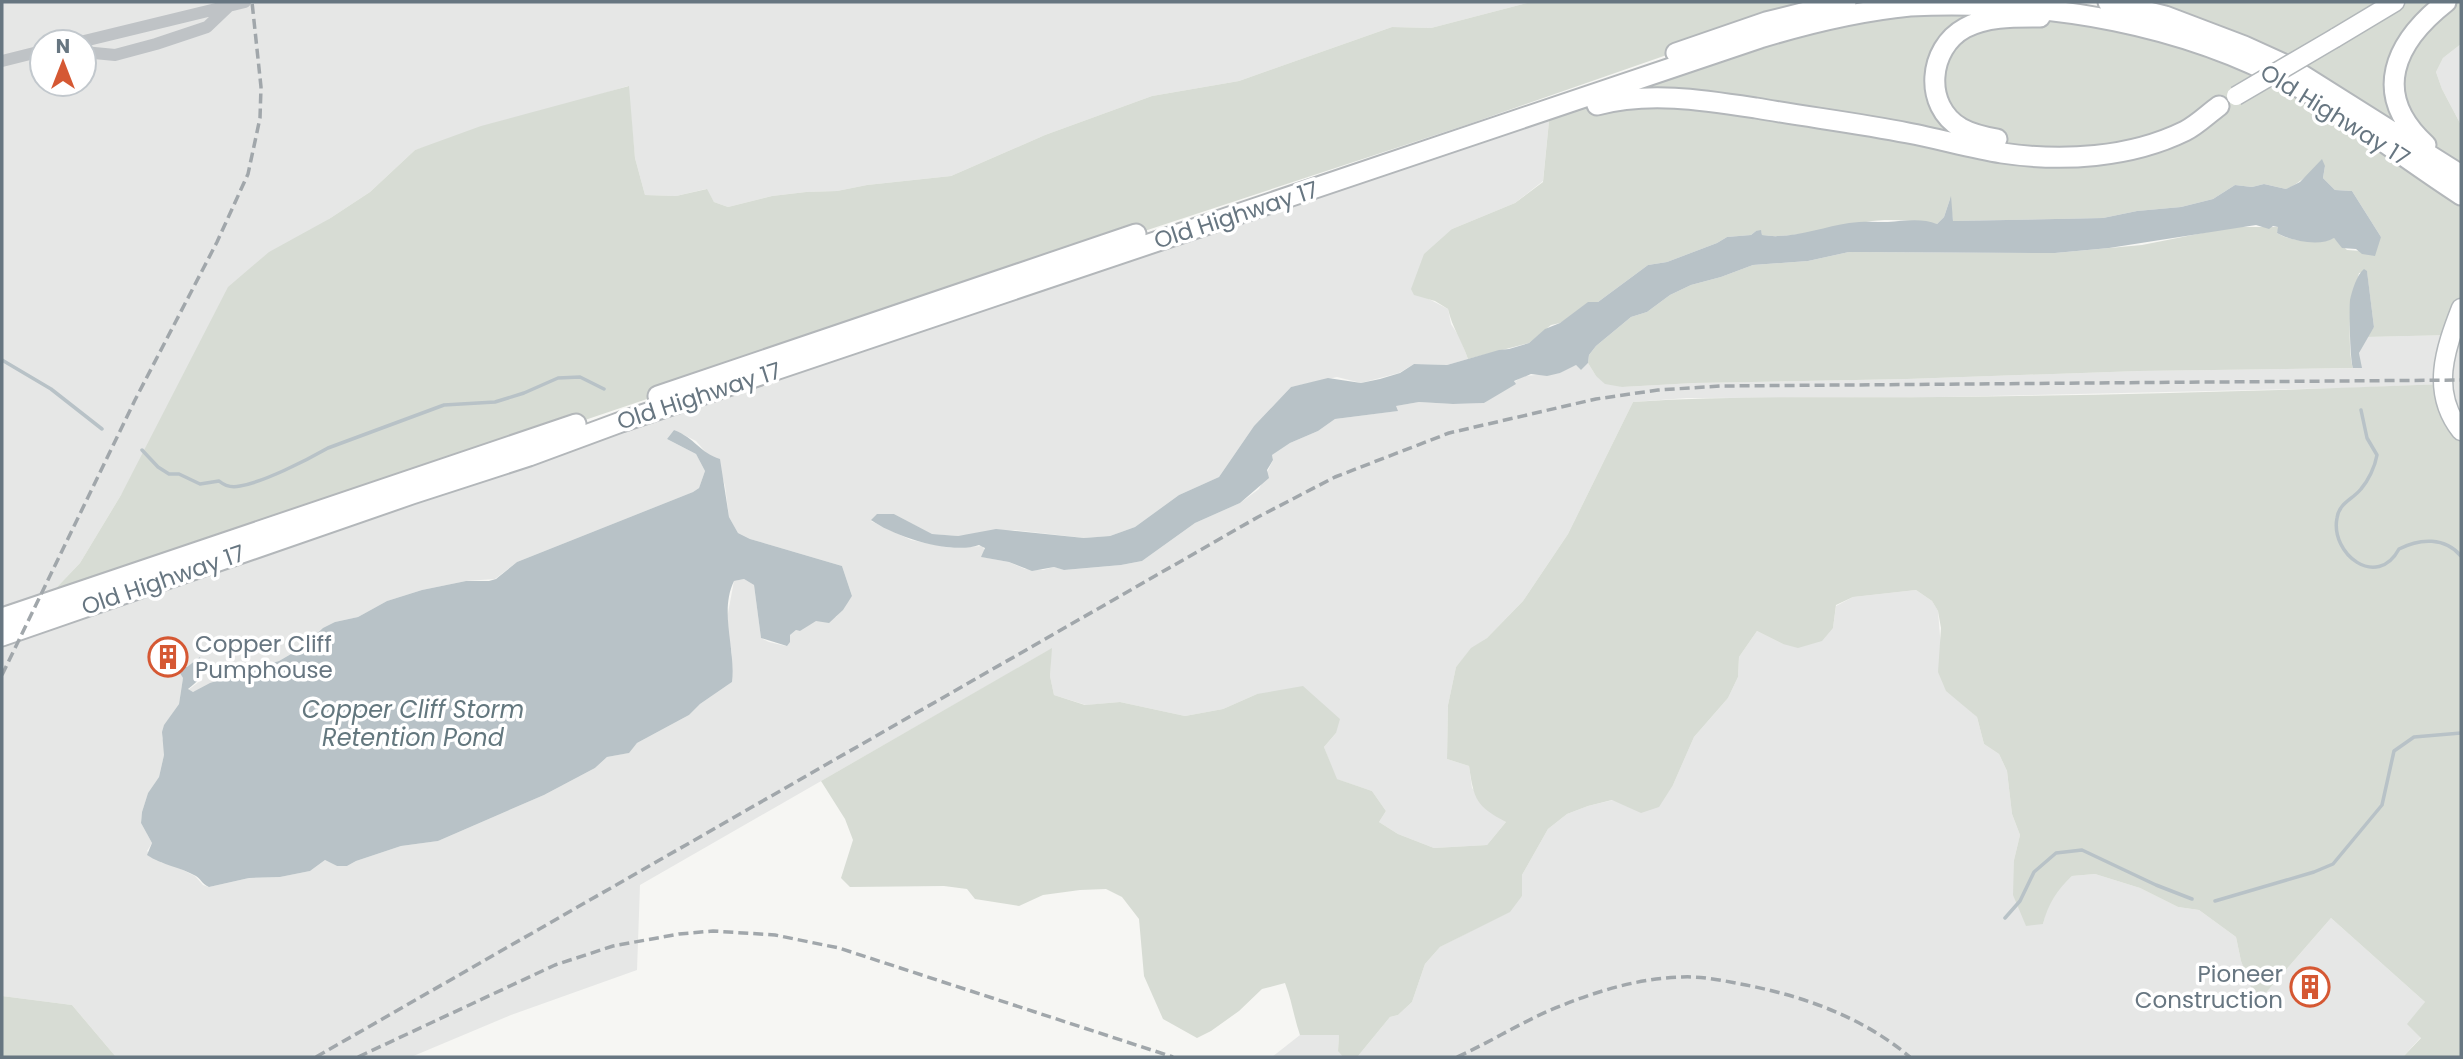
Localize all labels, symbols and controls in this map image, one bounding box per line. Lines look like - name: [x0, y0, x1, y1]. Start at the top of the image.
- north arrow: [28, 28, 98, 98]
- text: N: [56, 33, 70, 60]
- street label: Old Highway 17: [2254, 56, 2416, 174]
- street label: Old Highway 17: [1150, 173, 1322, 257]
- street label: Old Highway 17: [613, 354, 785, 438]
- street label: Old Highway 17: [77, 537, 249, 623]
- place label: Copper Cliff Pumphouse: [195, 628, 333, 686]
- building icon: Copper Cliff Pumphouse: [147, 636, 189, 678]
- water label: Copper Cliff Storm Retention Pond: [302, 693, 524, 754]
- place label: Pioneer Construction: [2135, 958, 2283, 1016]
- building icon: Pioneer Construction: [2289, 966, 2331, 1008]

